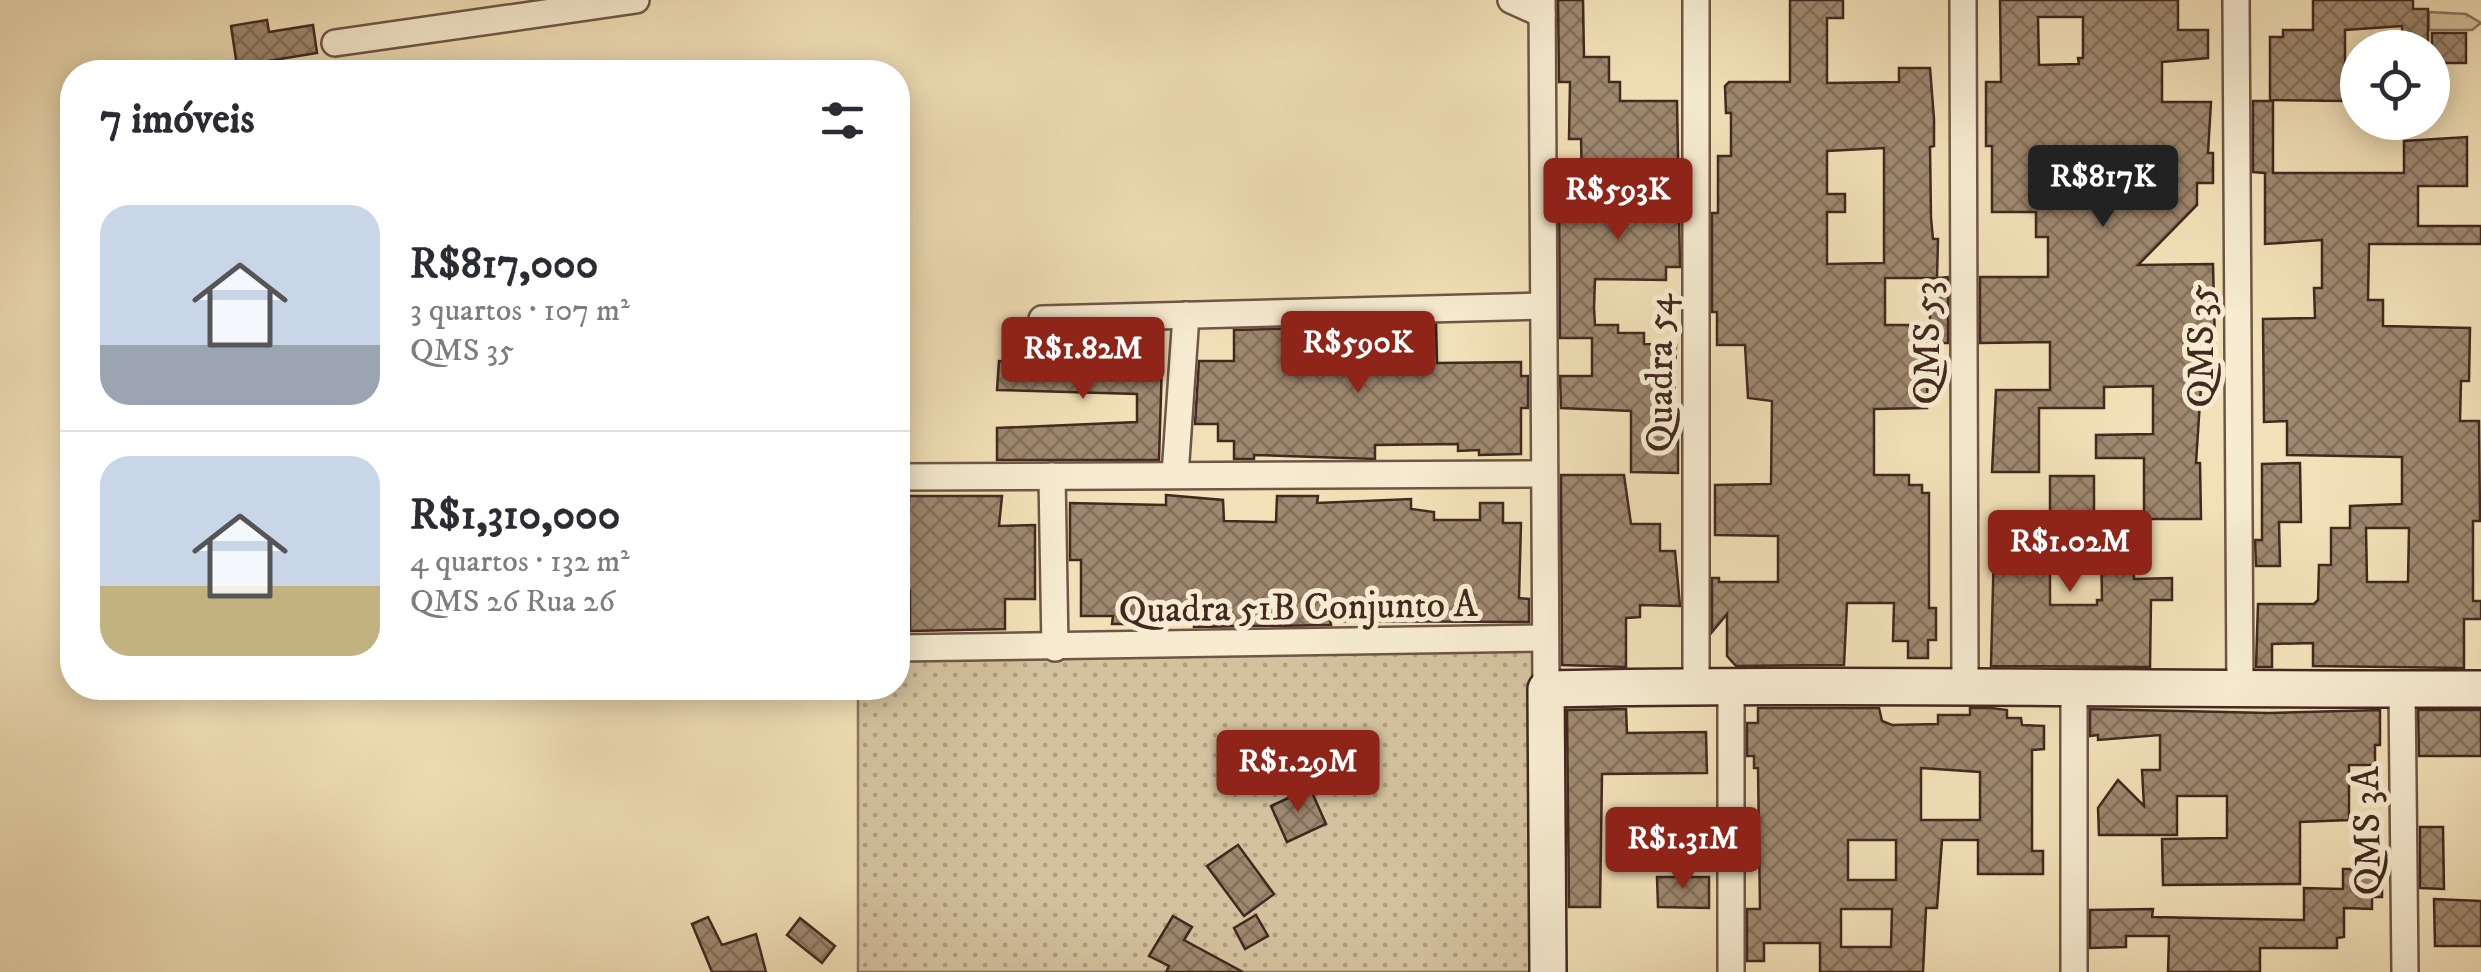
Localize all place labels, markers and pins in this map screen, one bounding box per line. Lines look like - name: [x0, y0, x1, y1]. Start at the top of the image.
- pin: R$817K: [2022, 145, 2184, 230]
- pin: R$593K: [1537, 158, 1699, 243]
- pin: R$590K: [1277, 311, 1439, 396]
- pin: R$1.82M: [991, 317, 1175, 402]
- pin: R$1.02M: [1978, 510, 2162, 595]
- pin: R$1.29M: [1206, 730, 1390, 815]
- pin: R$1.31M: [1591, 807, 1775, 892]

